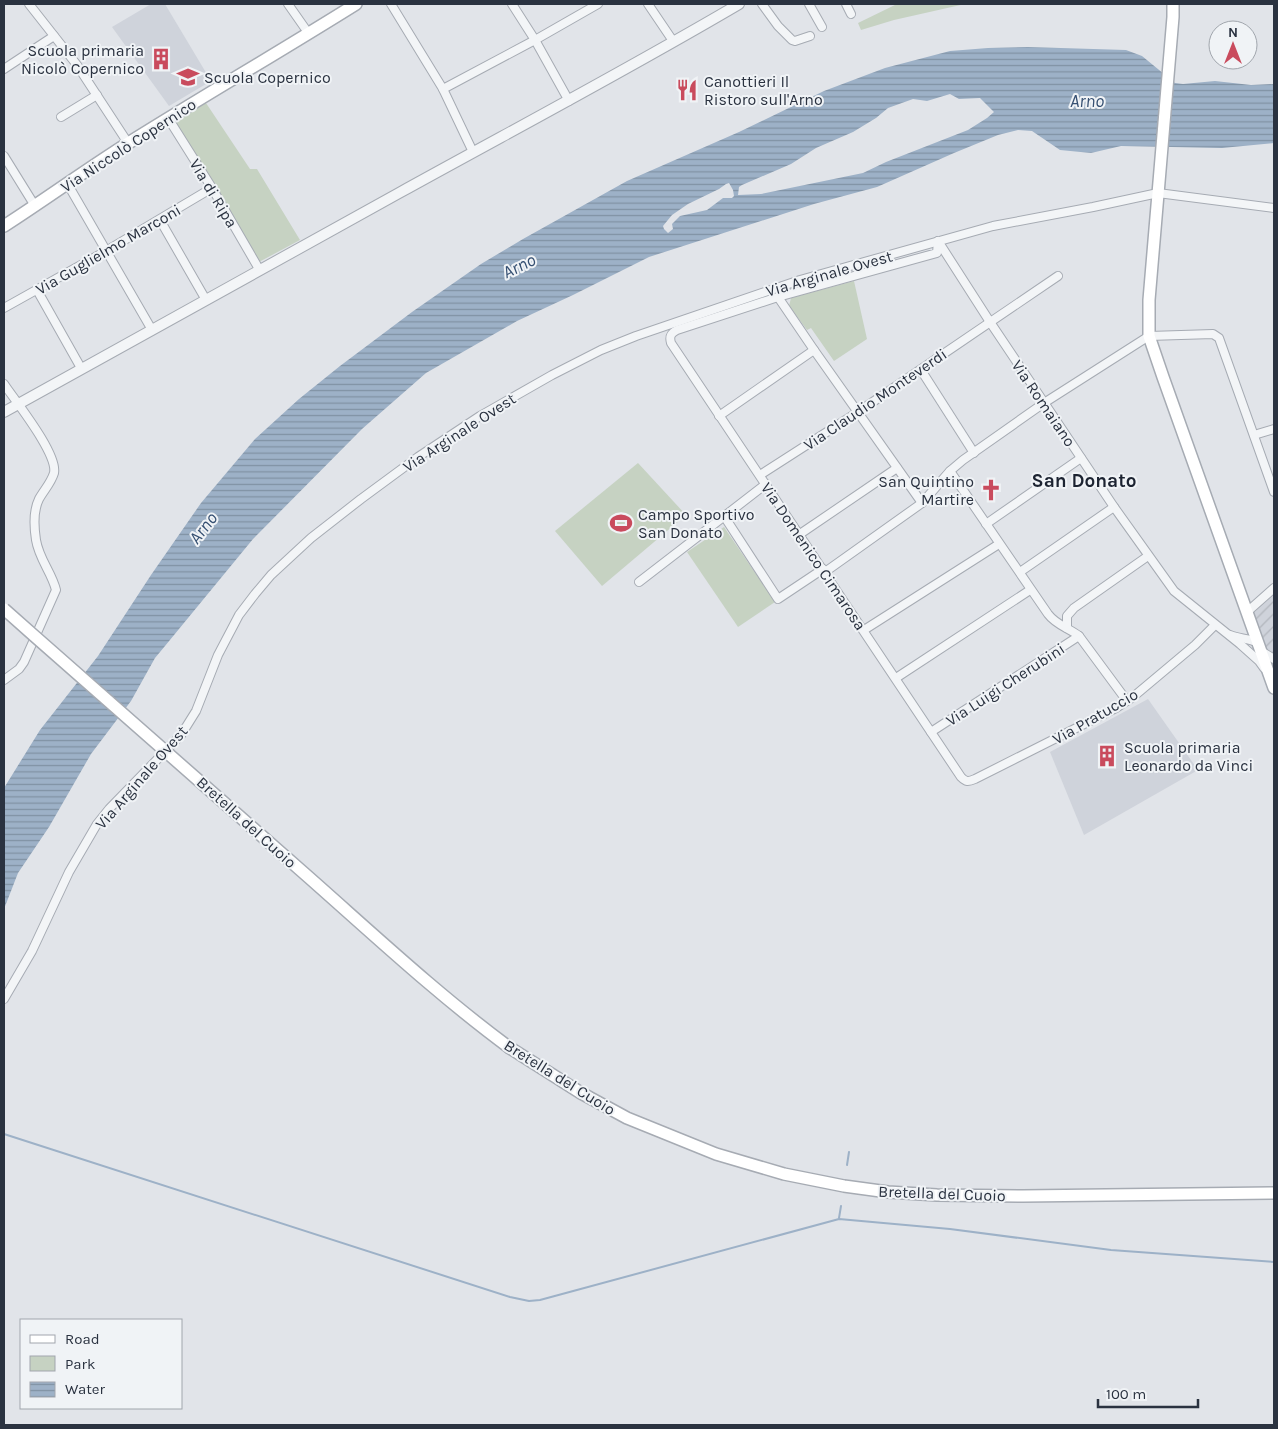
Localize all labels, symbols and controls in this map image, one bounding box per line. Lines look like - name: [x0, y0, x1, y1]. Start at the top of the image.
- north arrow: [1208, 20, 1258, 70]
- text: N: [1228, 24, 1238, 41]
- place label: Scuola primaria Nicolò Copernico: [21, 41, 144, 78]
- building icon: Scuola primaria Nicolò Copernico: [148, 46, 174, 72]
- school or university icon: Scuola Copernico: [175, 64, 201, 90]
- place label: Scuola Copernico: [204, 68, 331, 87]
- place label: Canottieri Il Ristoro sull'Arno: [704, 72, 823, 109]
- restaurant icon: Canottieri Il Ristoro sull'Arno: [674, 77, 700, 103]
- water label: Arno: [1070, 90, 1104, 112]
- street label: Via Niccolò Copernico: [57, 95, 200, 196]
- street label: Via di Ripa: [186, 155, 242, 231]
- street label: Via Guglielmo Marconi: [32, 200, 184, 299]
- street label: Via Arginale Ovest: [764, 246, 895, 301]
- water label: Arno: [499, 249, 539, 283]
- street label: Via Claudio Monteverdi: [800, 344, 950, 454]
- street label: Via Romaiano: [1008, 356, 1080, 450]
- street label: Via Arginale Ovest: [399, 389, 519, 476]
- district label: San Donato: [1032, 470, 1136, 492]
- place label: San Quintino Martire: [878, 472, 974, 509]
- church icon: San Quintino Martire: [978, 477, 1004, 503]
- street label: Via Domenico Cimarosa: [757, 479, 870, 634]
- place label: Campo Sportivo San Donato: [638, 505, 755, 542]
- water label: Arno: [184, 508, 222, 548]
- sports icon: Campo Sportivo San Donato: [608, 510, 634, 536]
- street label: Via Luigi Cherubini: [942, 639, 1068, 730]
- street label: Via Pratuccio: [1049, 684, 1141, 749]
- street label: Via Arginale Ovest: [91, 722, 191, 833]
- place label: Scuola primaria Leonardo da Vinci: [1124, 738, 1253, 775]
- building icon: Scuola primaria Leonardo da Vinci: [1094, 743, 1120, 769]
- street label: Bretella del Cuoio: [193, 773, 300, 872]
- street label: Bretella del Cuoio: [501, 1036, 619, 1119]
- street label: Bretella del Cuoio: [878, 1182, 1006, 1205]
- legend: [20, 1319, 182, 1409]
- text: Road: [65, 1330, 100, 1348]
- text: Park: [65, 1355, 95, 1373]
- scale bar: [1098, 1376, 1198, 1408]
- text: Water: [65, 1380, 106, 1398]
- text: 100 m: [1106, 1385, 1146, 1403]

